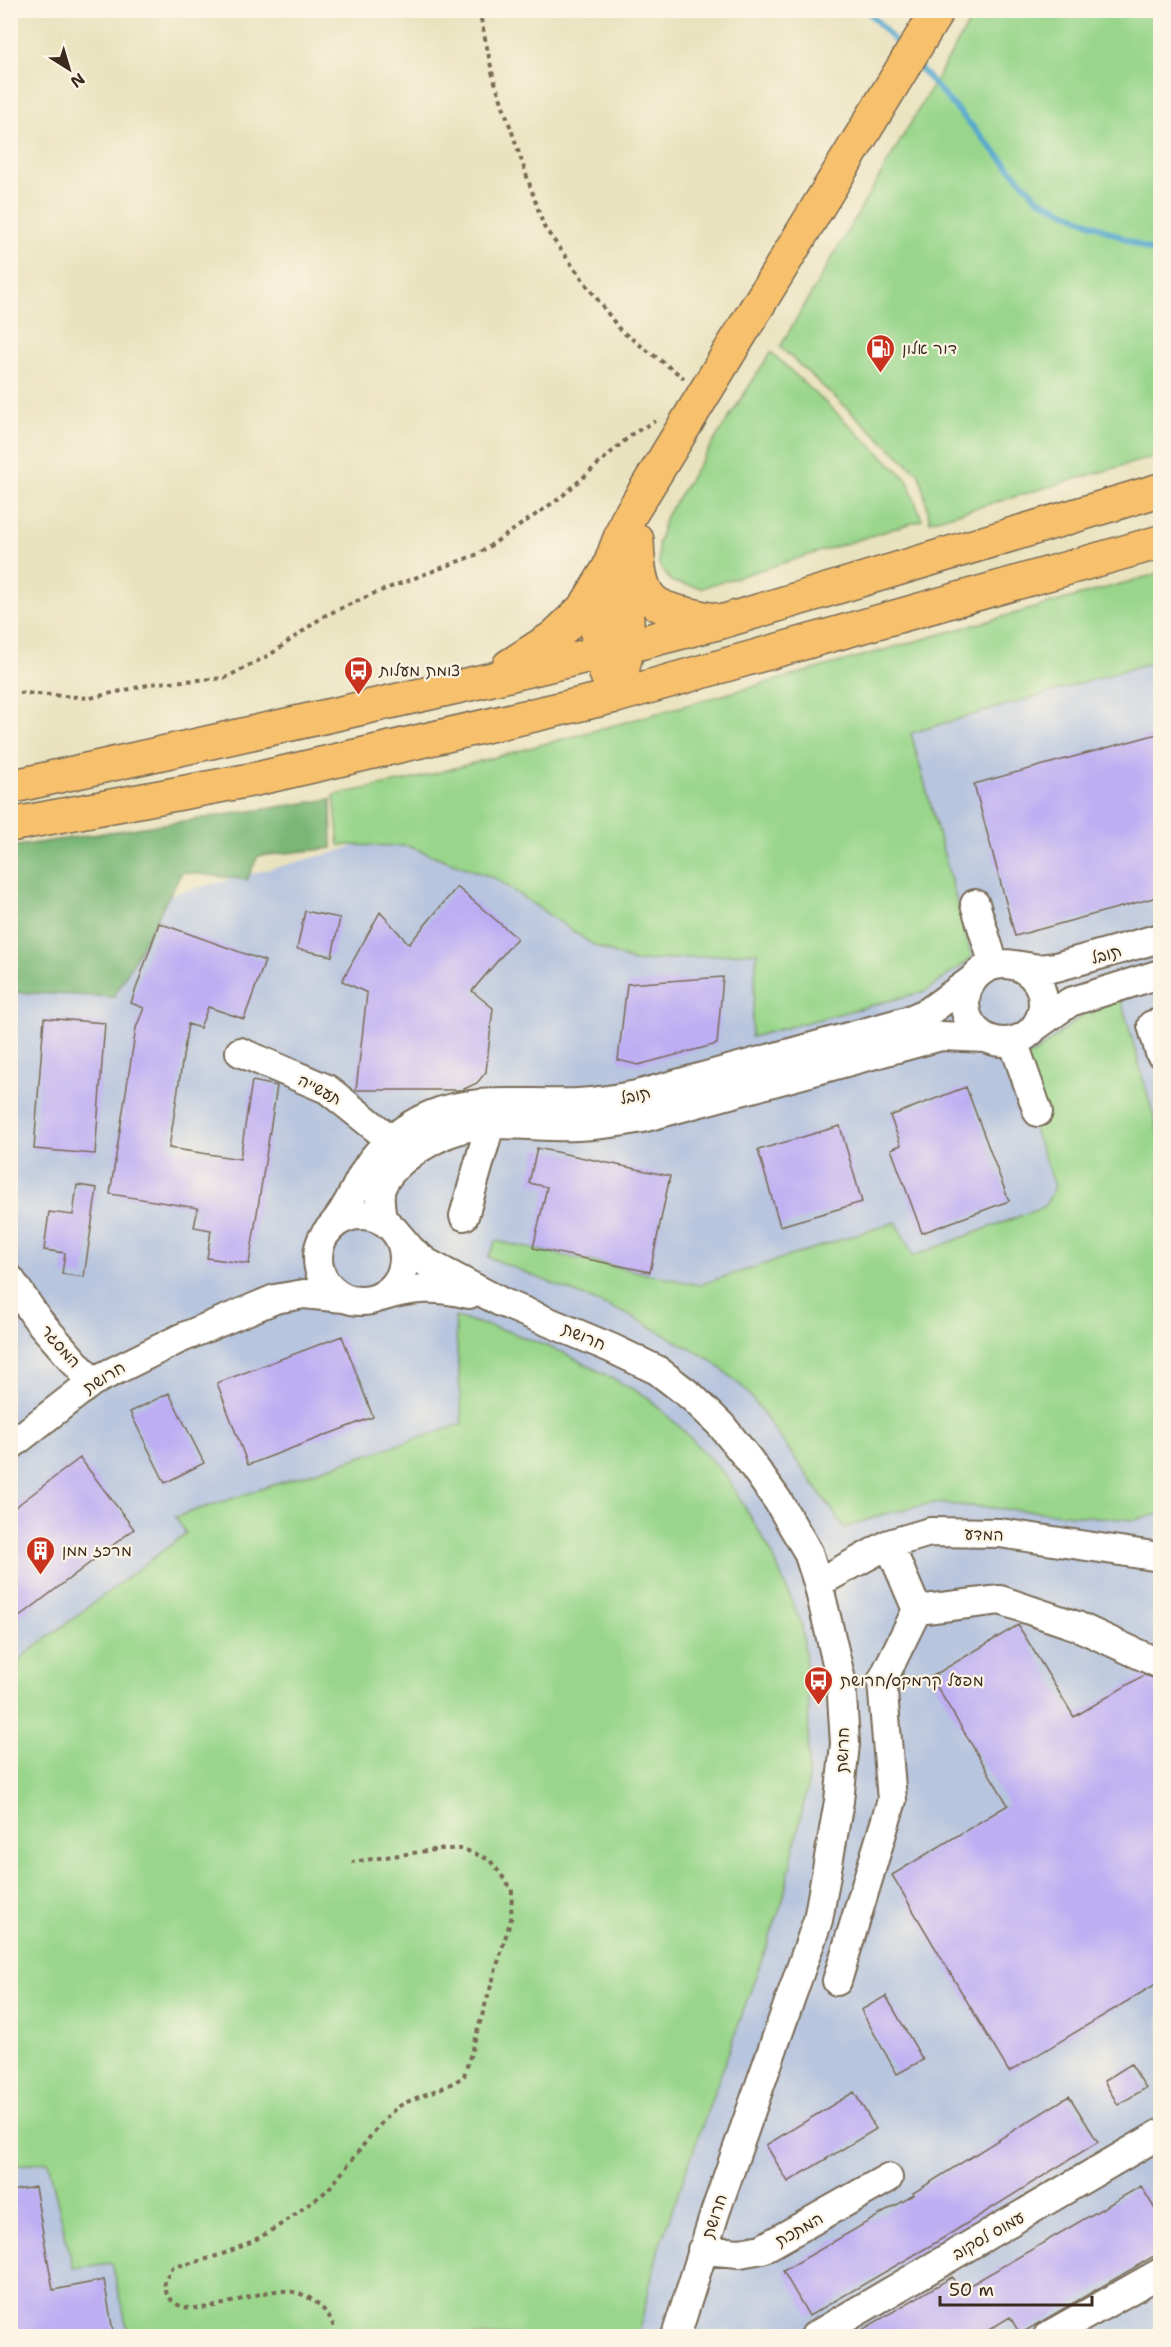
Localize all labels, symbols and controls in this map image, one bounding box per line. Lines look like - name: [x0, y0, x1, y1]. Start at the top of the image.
- north arrow: [39, 39, 99, 99]
- text: N: [66, 68, 89, 93]
- fuel station icon: דור אלון: [865, 332, 897, 374]
- place label: דור אלון: [902, 338, 957, 359]
- bus stop icon: צומת מעלות: [342, 654, 374, 696]
- place label: צומת מעלות: [378, 660, 460, 681]
- street label: תובל: [1088, 940, 1124, 969]
- street label: תעשייה: [294, 1069, 345, 1110]
- street label: תובל: [618, 1082, 653, 1109]
- street label: חרושת: [559, 1318, 609, 1355]
- street label: המסגר: [36, 1320, 85, 1372]
- street label: חרושת: [79, 1357, 129, 1398]
- street label: המדע: [964, 1523, 1004, 1546]
- building icon: מרכז ממן: [25, 1534, 57, 1576]
- place label: מרכז ממן: [62, 1540, 132, 1561]
- bus stop icon: מפעל קרמקס/חרושת: [803, 1664, 835, 1706]
- place label: מפעל קרמקס/חרושת: [840, 1670, 984, 1691]
- street label: חרושת: [831, 1727, 854, 1773]
- street label: חרושת: [697, 2191, 732, 2241]
- street label: עמוס לסקוב: [949, 2206, 1028, 2264]
- street label: המתכת: [772, 2208, 827, 2251]
- scale bar: [940, 2269, 1092, 2307]
- text: 50 m: [949, 2278, 994, 2302]

